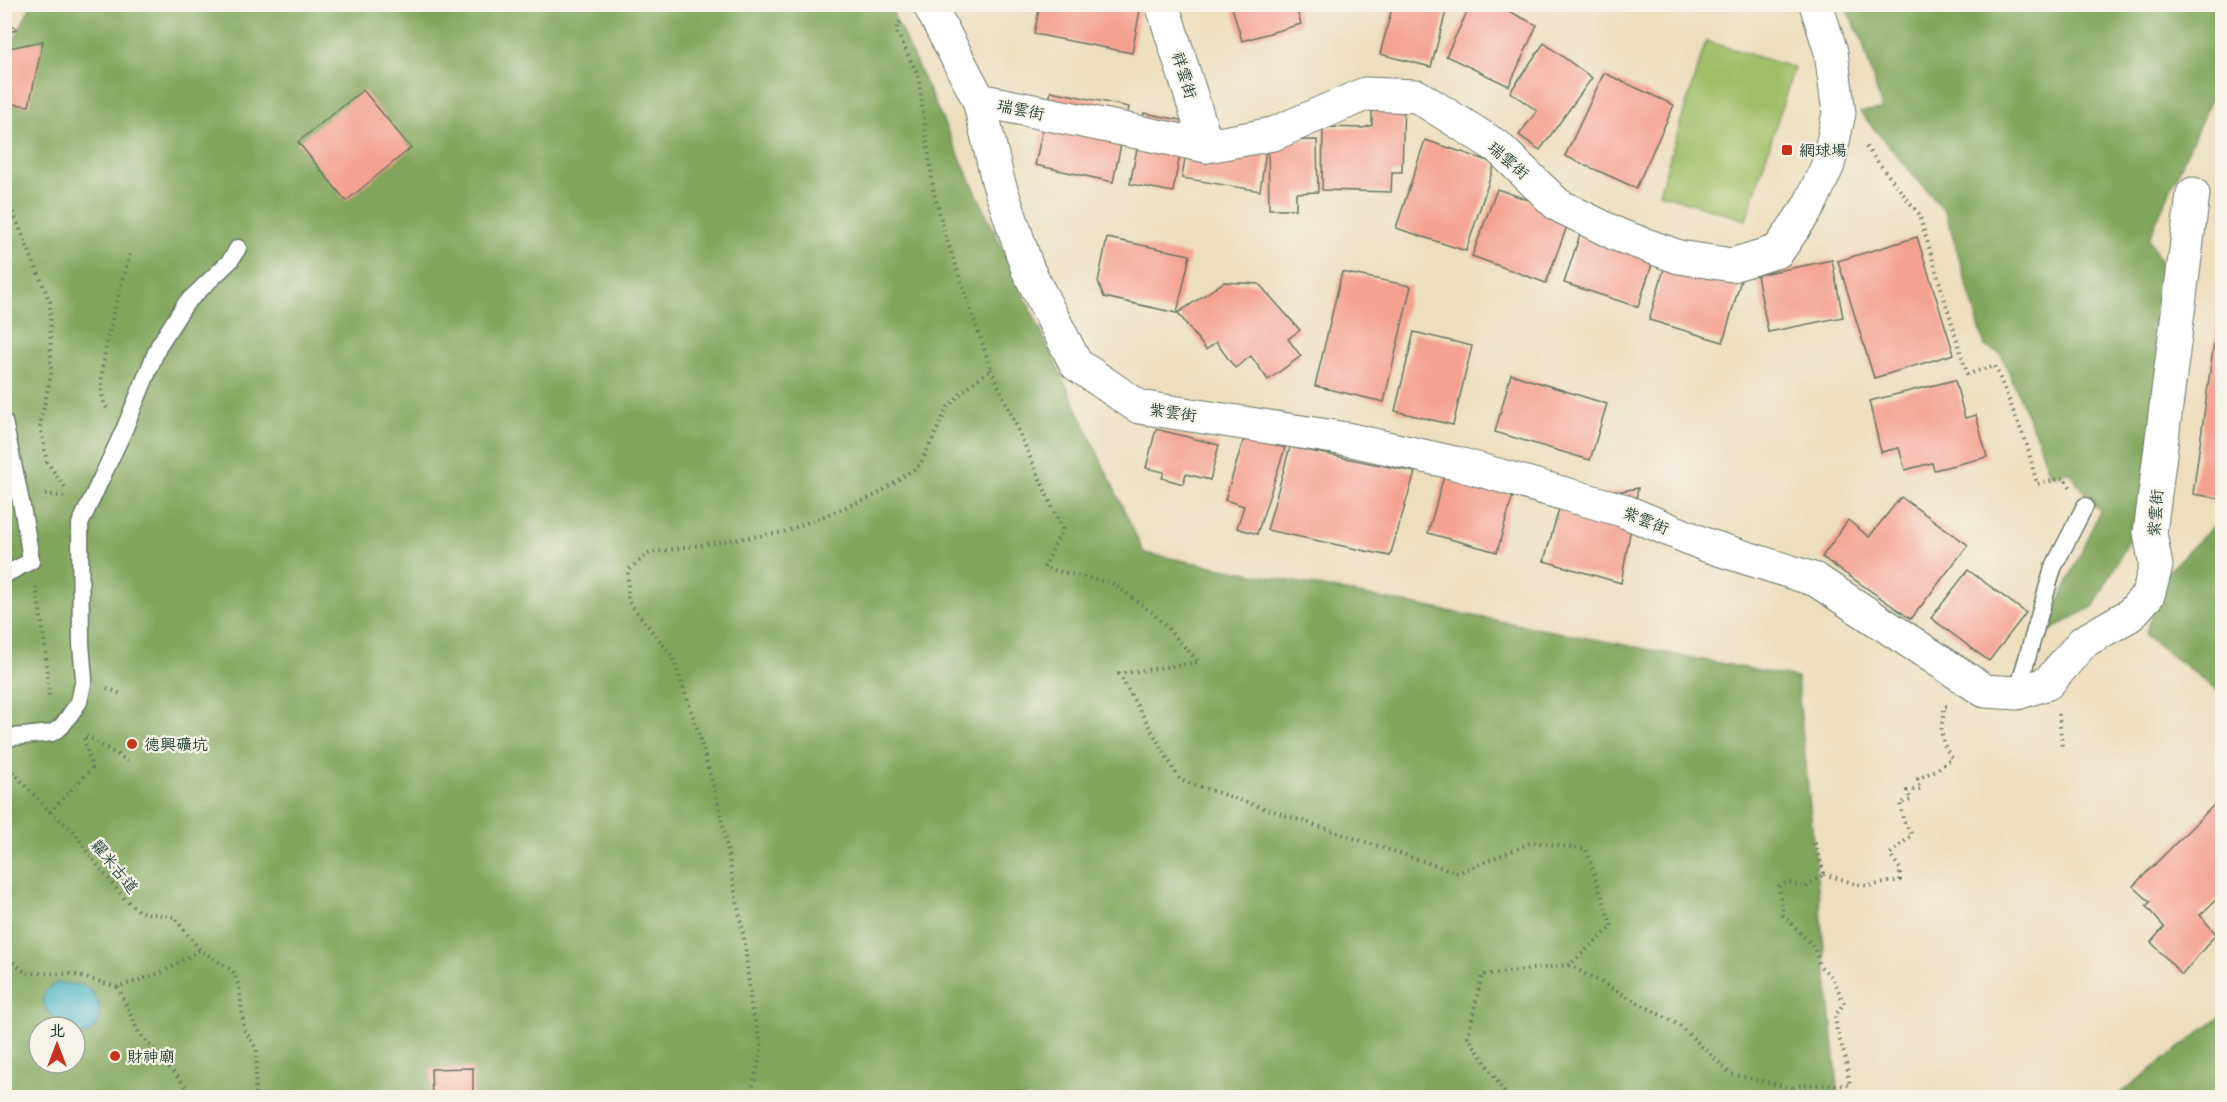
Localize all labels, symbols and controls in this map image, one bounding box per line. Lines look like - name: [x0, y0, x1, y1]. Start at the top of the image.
- street label: 祥雲街: [1167, 48, 1204, 101]
- street label: 瑞雲街: [995, 91, 1047, 125]
- street label: 瑞雲街: [1484, 134, 1536, 184]
- place label: 網球場: [1799, 137, 1847, 161]
- marker: 網球場: [1780, 143, 1794, 157]
- street label: 紫雲街: [1148, 396, 1199, 426]
- street label: 紫雲街: [2140, 488, 2168, 538]
- street label: 紫雲街: [1620, 499, 1673, 539]
- place label: 德興礦坑: [144, 731, 208, 755]
- marker: 德興礦坑: [125, 737, 139, 751]
- street label: 糶米古道: [86, 833, 145, 898]
- north arrow: [27, 1015, 87, 1075]
- text: 北: [49, 1017, 65, 1041]
- place label: 財神廟: [127, 1043, 175, 1067]
- marker: 財神廟: [108, 1049, 122, 1063]

